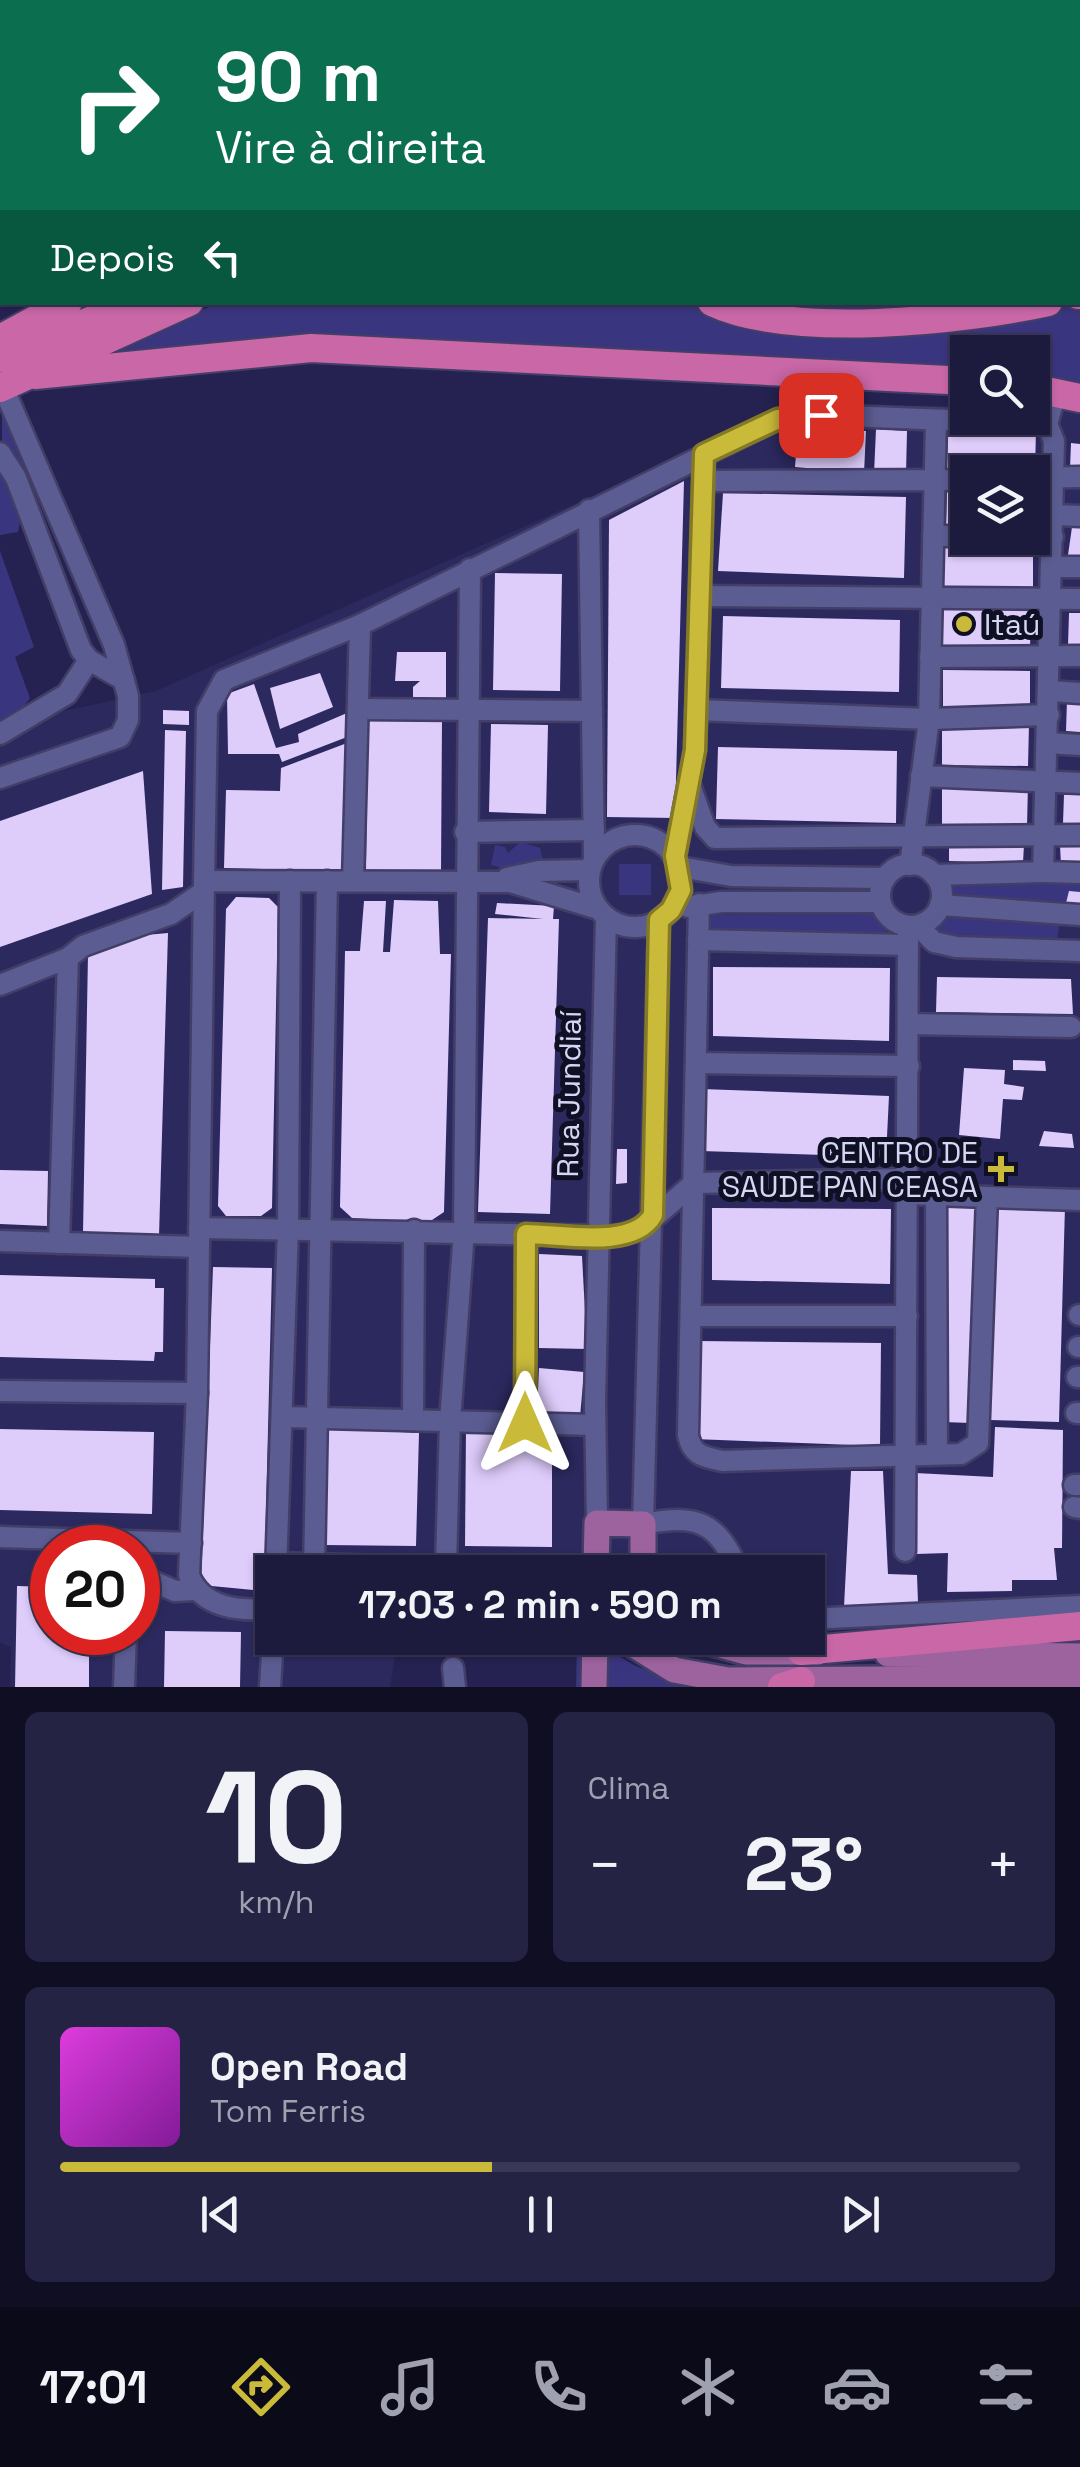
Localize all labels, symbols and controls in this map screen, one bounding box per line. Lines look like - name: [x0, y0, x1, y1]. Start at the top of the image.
- text: 90 m: [215, 32, 381, 121]
- icon: right: [50, 40, 180, 170]
- text: Vire à direita: [215, 119, 486, 176]
- icon: left: [195, 230, 250, 285]
- text: Depois: [50, 234, 175, 282]
- map controls: [950, 335, 1050, 555]
- button: search: [950, 335, 1050, 435]
- pin: [779, 373, 864, 458]
- icon: arrive: [794, 388, 849, 443]
- button: layers: [950, 455, 1050, 555]
- place label: Itaú: [984, 605, 1040, 644]
- marker: Itaú: [953, 613, 975, 635]
- street label: Rua Jundiaí: [548, 1009, 590, 1178]
- place label: CENTRO DE SAUDE PAN CEASA: [722, 1133, 978, 1206]
- marker: CENTRO DE SAUDE PAN CEASA: [988, 1156, 1014, 1182]
- position arrow: [473, 1371, 577, 1475]
- speed limit sign: 20: [30, 1525, 160, 1655]
- text: 17:03 · 2 min · 590 m: [358, 1581, 722, 1629]
- text: 10: [205, 1734, 348, 1900]
- text: Clima: [588, 1768, 670, 1808]
- text: 23°: [744, 1816, 864, 1912]
- text: −: [588, 1830, 622, 1900]
- text: +: [986, 1830, 1020, 1900]
- text: km/h: [238, 1882, 314, 1922]
- text: Open Road: [210, 2043, 408, 2091]
- text: Tom Ferris: [210, 2091, 366, 2131]
- icon: previous: [193, 2187, 248, 2242]
- icon: pause: [513, 2187, 568, 2242]
- icon: next: [833, 2187, 888, 2242]
- icon: directions: [226, 2352, 296, 2422]
- icon: music: [375, 2352, 445, 2422]
- icon: phone: [524, 2352, 594, 2422]
- icon: climate: [673, 2352, 743, 2422]
- icon: car: [822, 2352, 892, 2422]
- icon: filters: [971, 2352, 1041, 2422]
- text: 17:01: [39, 2359, 148, 2416]

